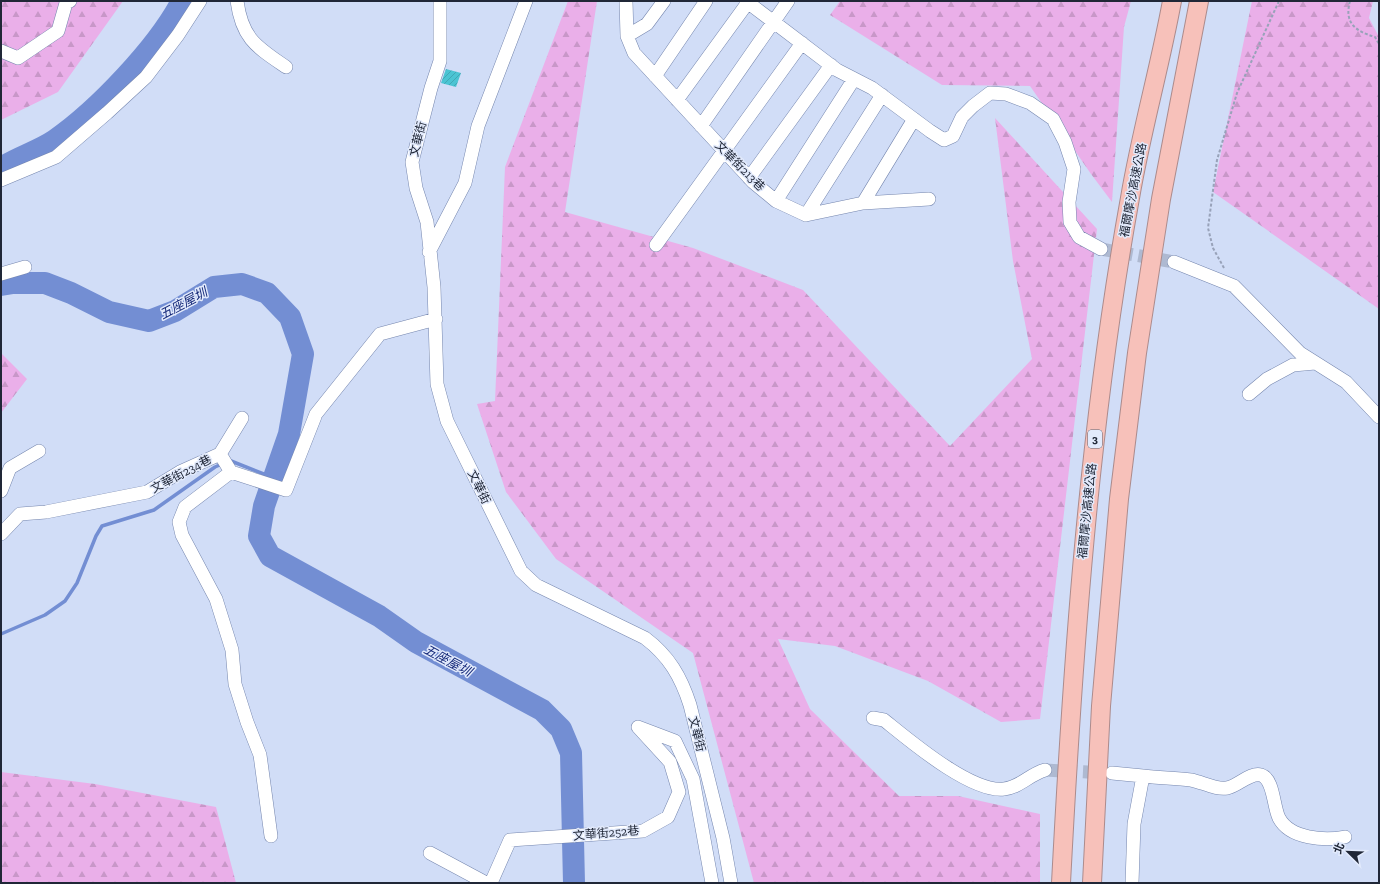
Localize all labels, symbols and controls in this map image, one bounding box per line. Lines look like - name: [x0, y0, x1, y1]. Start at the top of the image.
- street label: 文華街: [407, 120, 429, 158]
- street label: 文華街213巷: [712, 138, 768, 194]
- street label: 福爾摩沙高速公路: [1117, 142, 1149, 238]
- water label: 五座屋圳: [157, 284, 211, 322]
- road number: 3: [1088, 430, 1102, 448]
- street label: 文華街234巷: [148, 452, 214, 496]
- street label: 福爾摩沙高速公路: [1075, 463, 1099, 559]
- street label: 文華街: [465, 468, 493, 506]
- water label: 五座屋圳: [421, 642, 476, 680]
- street label: 文華街: [686, 715, 708, 753]
- street label: 文華街252巷: [572, 823, 640, 843]
- north arrow: [1328, 832, 1368, 872]
- text: 北: [1331, 841, 1347, 856]

